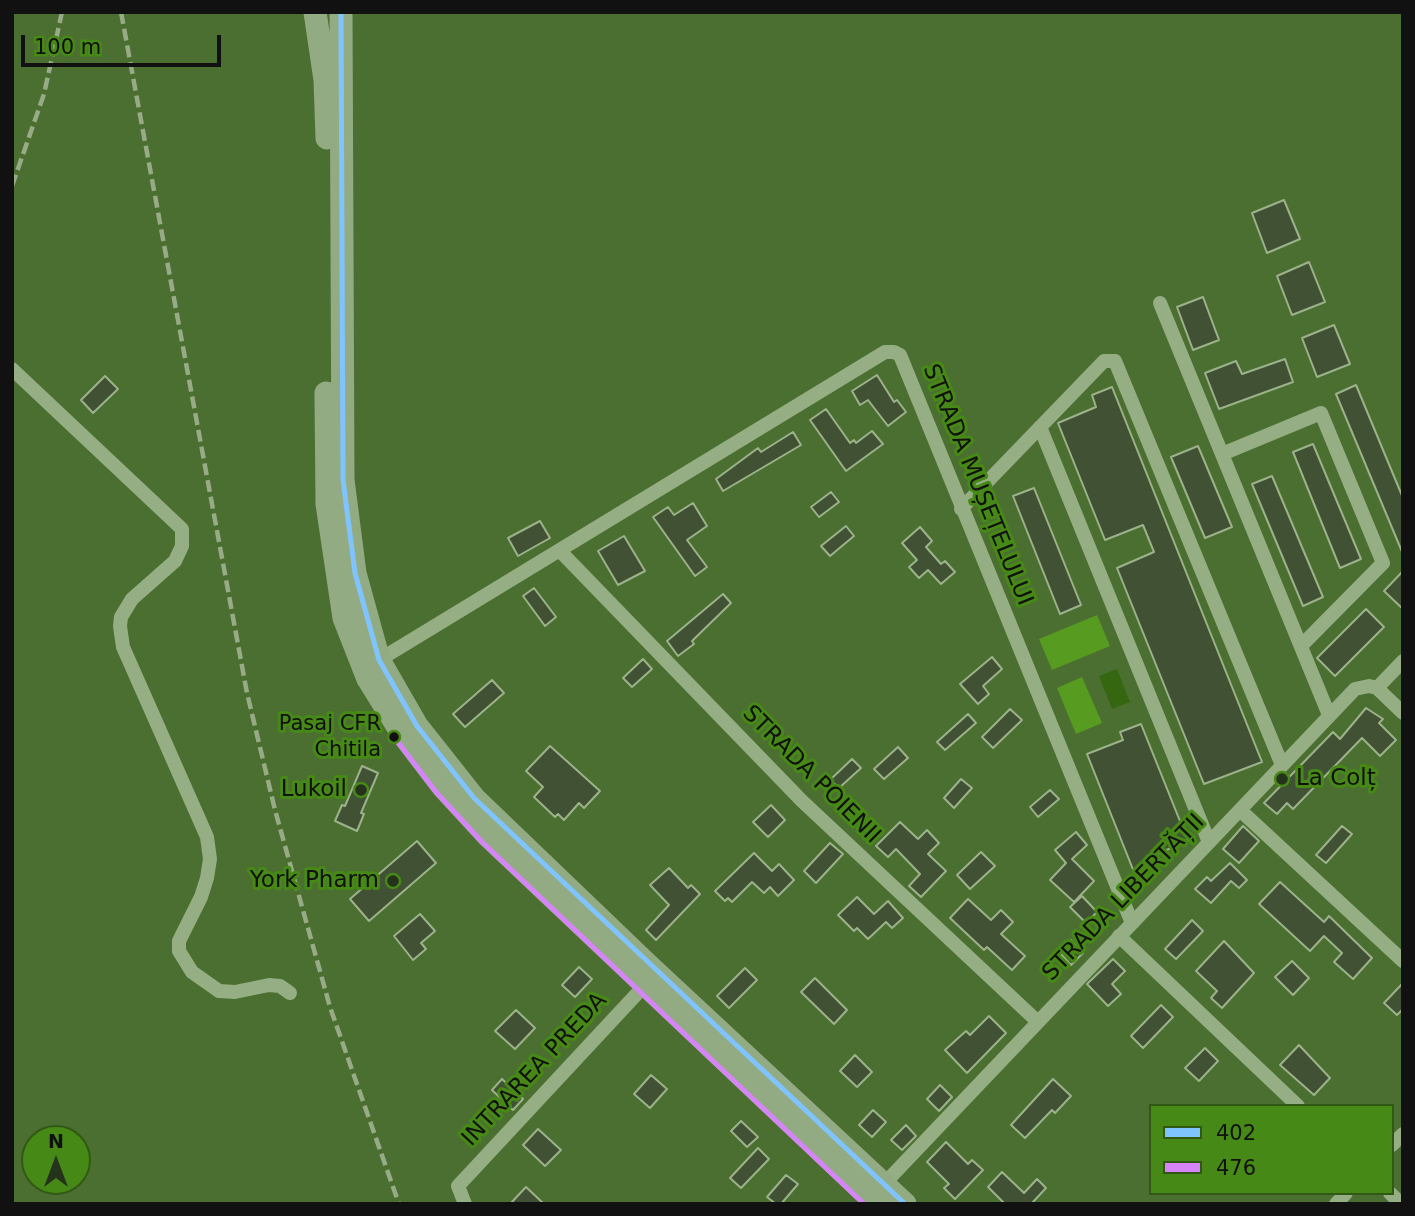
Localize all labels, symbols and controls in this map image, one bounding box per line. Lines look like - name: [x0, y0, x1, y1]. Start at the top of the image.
- scale bar: [24, 21, 224, 65]
- text: 100 m: [34, 35, 101, 59]
- street label: STRADA MUȘEȚELULUI: [916, 360, 1038, 610]
- street label: STRADA POIENII: [736, 700, 886, 850]
- place label: Pasaj CFR Chitila: [279, 712, 381, 762]
- marker: Pasaj CFR Chitila: [387, 730, 401, 744]
- place label: La Colț: [1296, 765, 1376, 793]
- marker: La Colț: [1274, 771, 1290, 787]
- place label: Lukoil: [281, 776, 347, 804]
- marker: Lukoil: [353, 782, 369, 798]
- street label: STRADA LIBERTĂȚII: [1037, 809, 1211, 987]
- place label: York Pharm: [250, 867, 379, 895]
- marker: York Pharm: [385, 873, 401, 889]
- street label: INTRAREA PREDA: [457, 988, 613, 1152]
- legend: [1149, 1104, 1394, 1195]
- text: 402: [1216, 1121, 1256, 1145]
- north arrow: [21, 1125, 91, 1195]
- text: N: [48, 1130, 64, 1152]
- text: 476: [1216, 1156, 1256, 1180]

